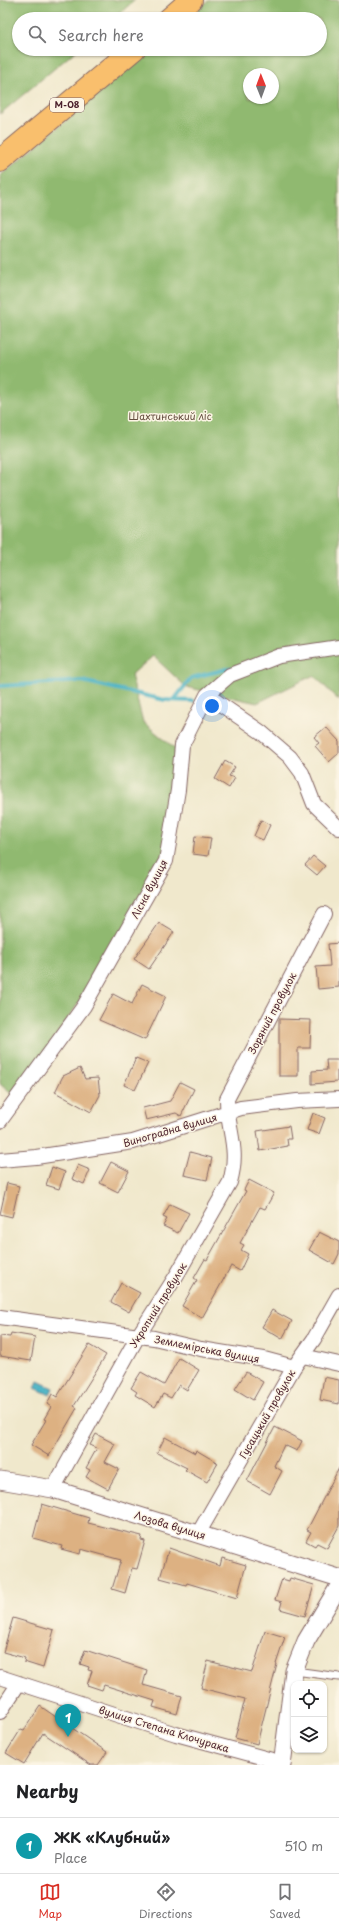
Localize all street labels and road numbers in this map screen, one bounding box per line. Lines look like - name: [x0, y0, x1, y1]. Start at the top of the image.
- road number: М-08: [50, 98, 84, 112]
- street label: Лісна вулиця: [127, 857, 170, 921]
- street label: Зоряний провулок: [244, 969, 300, 1057]
- street label: Виноградна вулиця: [121, 1109, 219, 1150]
- street label: Укропний провулок: [125, 1259, 191, 1351]
- street label: Землемірська вулиця: [153, 1331, 261, 1366]
- street label: Гусацький провулок: [235, 1366, 299, 1462]
- street label: Лозова вулиця: [133, 1507, 208, 1542]
- street label: вулиця Степана Клочурака: [97, 1702, 232, 1757]

